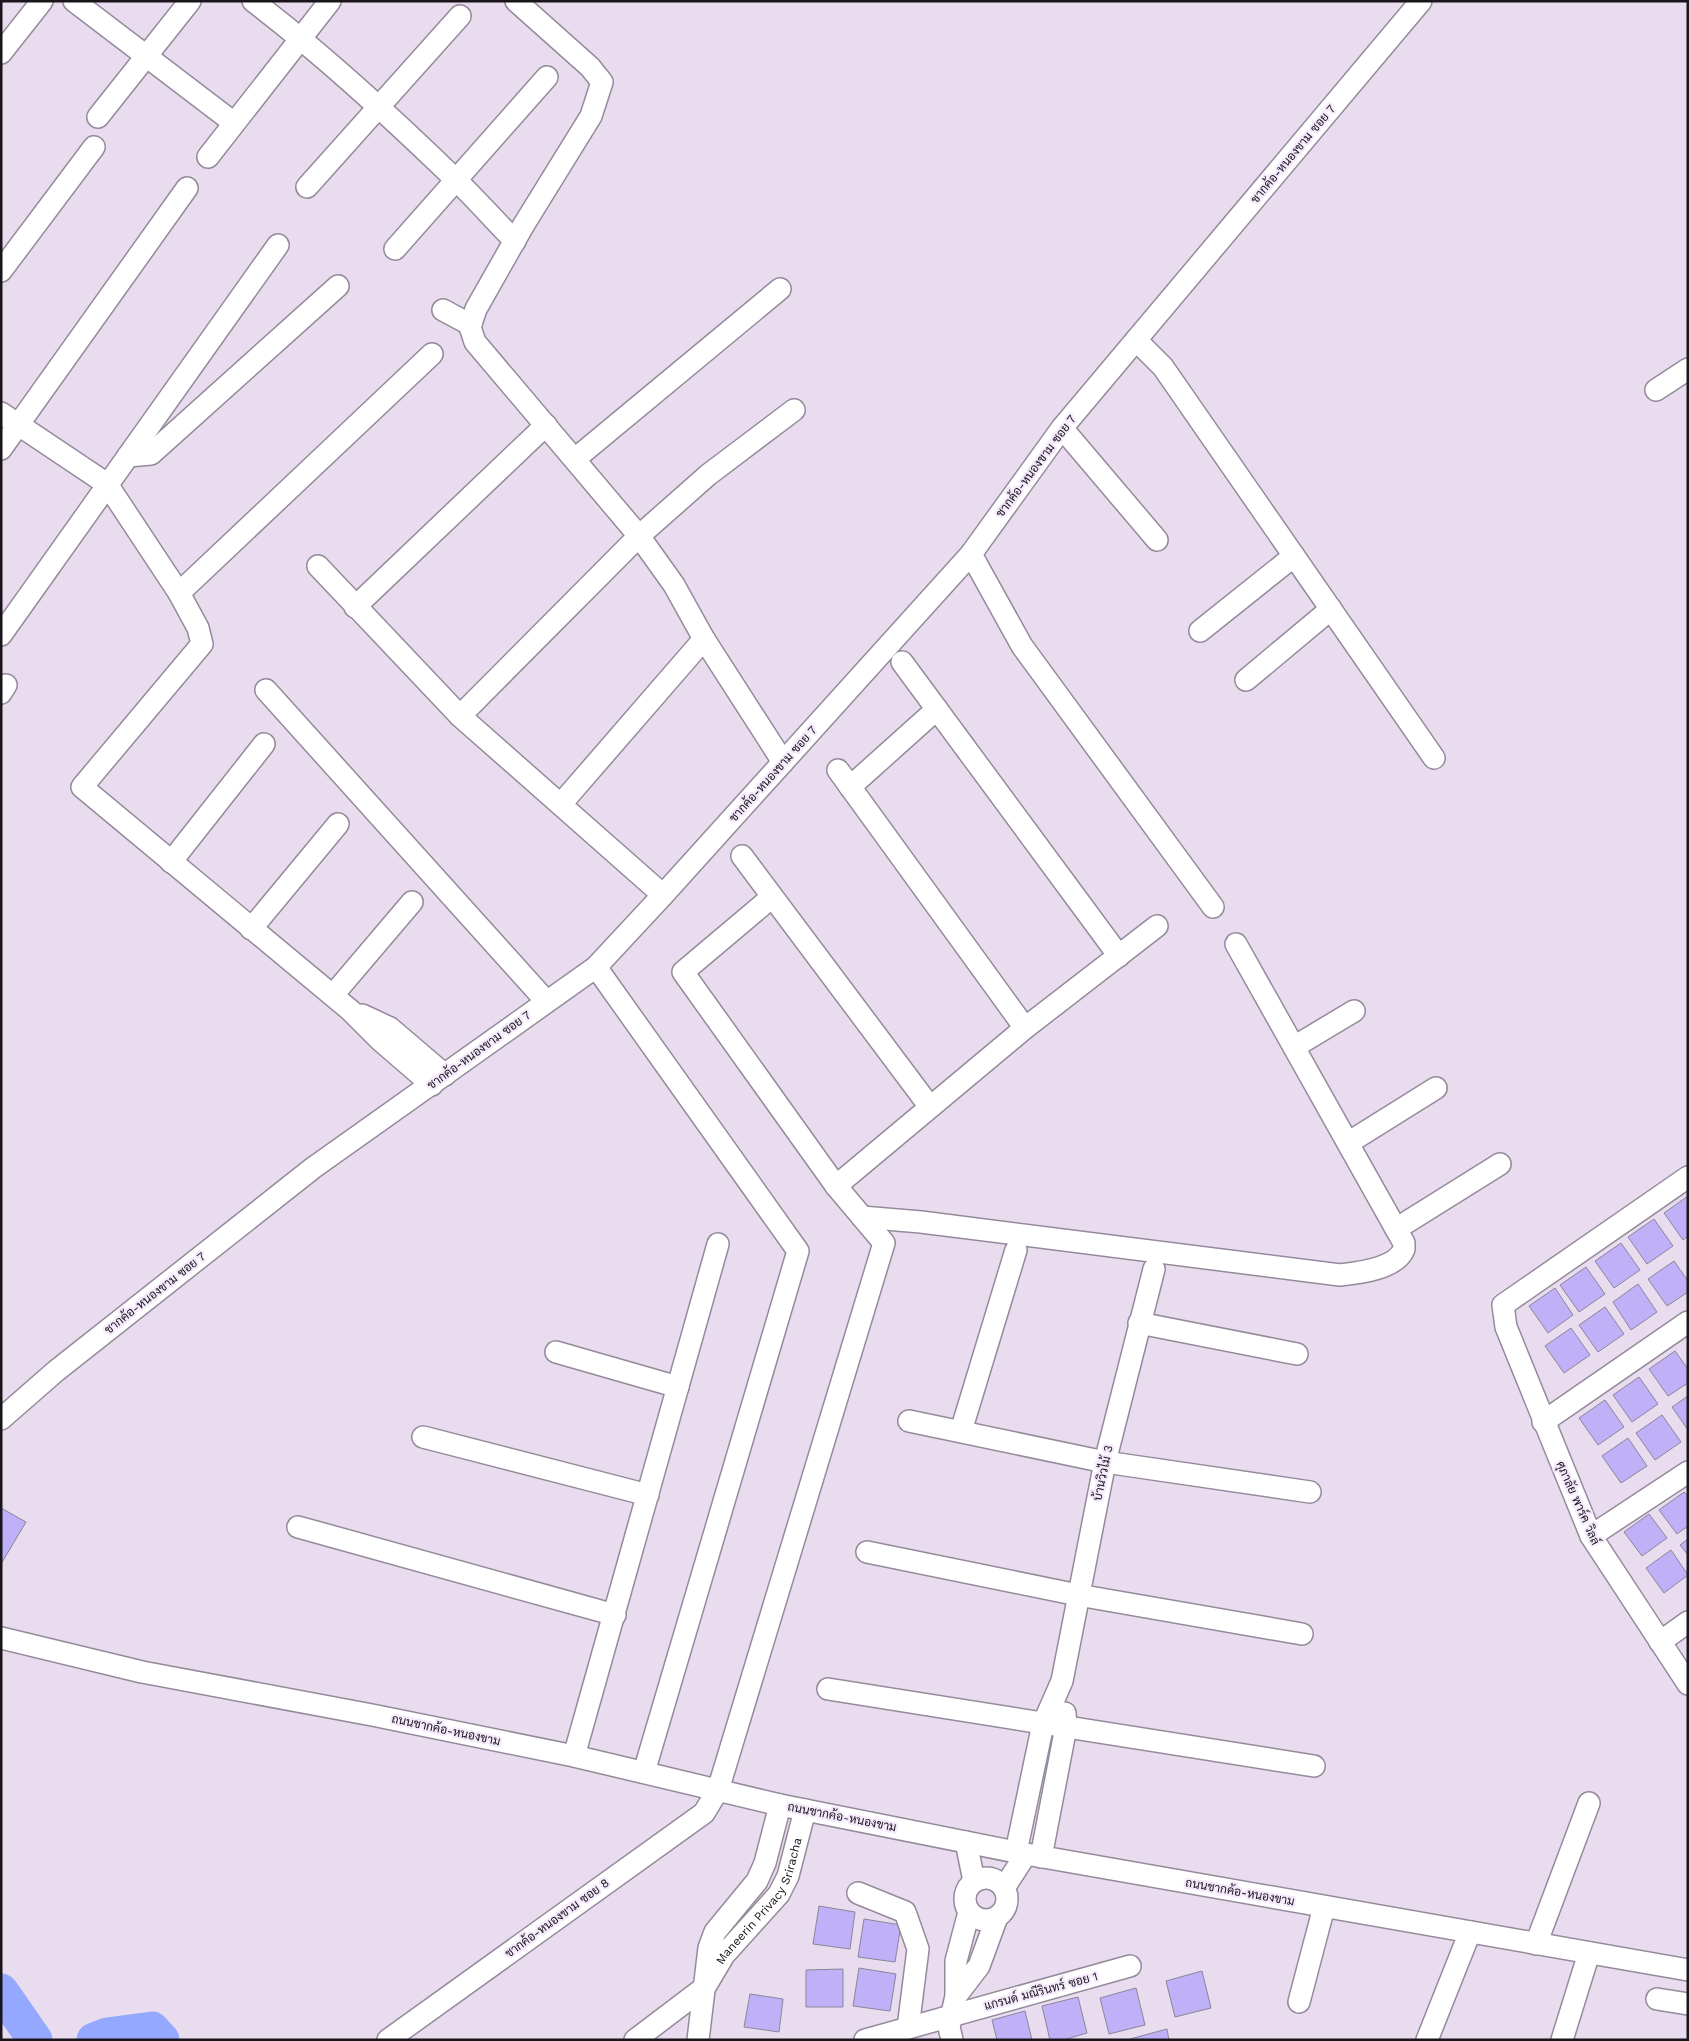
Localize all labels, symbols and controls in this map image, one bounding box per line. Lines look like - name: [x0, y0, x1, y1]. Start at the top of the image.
- street label: ชากค้อ-หนองขาม ซอย 7: [1248, 102, 1338, 206]
- street label: ชากค้อ-หนองขาม ซอย 7: [993, 412, 1079, 520]
- street label: ชากค้อ-หนองขาม ซอย 7: [726, 723, 820, 825]
- street label: ชากค้อ-หนองขาม ซอย 7: [425, 1008, 534, 1092]
- street label: ชากค้อ-หนองขาม ซอย 7: [102, 1249, 208, 1337]
- street label: บ้านวิวไม้ 3: [1089, 1444, 1116, 1502]
- street label: ศุภาลัย พาร์ค วิลล์: [1551, 1459, 1604, 1548]
- street label: ถนนชากค้อ-หนองขาม: [390, 1712, 502, 1748]
- street label: ถนนชากค้อ-หนองขาม: [786, 1800, 898, 1834]
- street label: Maneerin Privacy Sriracha: [713, 1836, 805, 1967]
- street label: ชากค้อ-หนองขาม ซอย 8: [502, 1875, 612, 1961]
- street label: ถนนชากค้อ-หนองขาม: [1184, 1875, 1296, 1909]
- street label: แกรนด์ มณีรินทร์ ซอย 1: [982, 1968, 1099, 2013]

